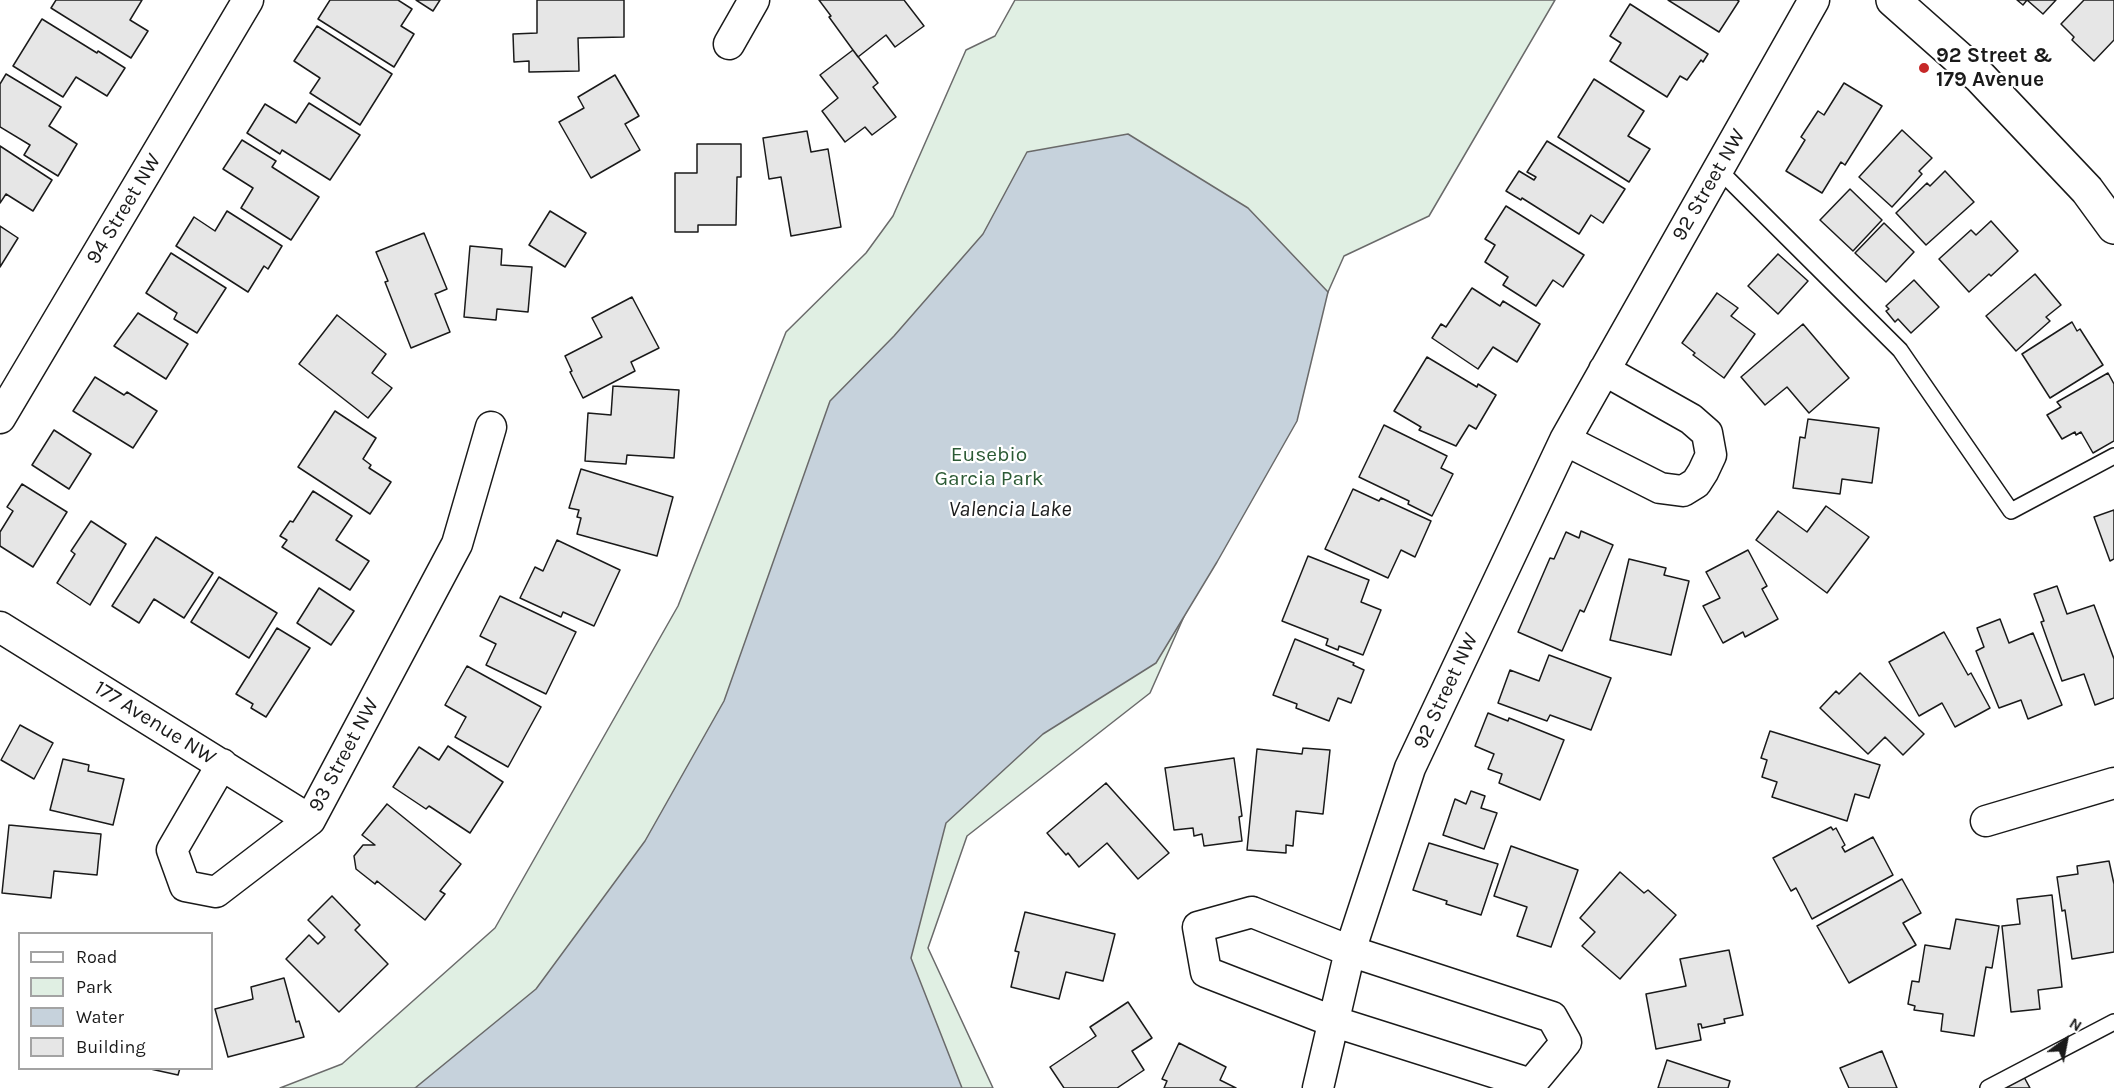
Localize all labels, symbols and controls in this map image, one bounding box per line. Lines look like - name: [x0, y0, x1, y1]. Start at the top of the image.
- place label: 92 Street & 179 Avenue: [1936, 43, 2053, 93]
- marker: 92 Street & 179 Avenue: [1917, 61, 1931, 75]
- street label: 92 Street NW: [1667, 125, 1751, 245]
- street label: 94 Street NW: [81, 149, 167, 269]
- park label: Eusebio Garcia Park: [935, 442, 1043, 492]
- water label: Valencia Lake: [949, 497, 1071, 523]
- street label: 92 Street NW: [1408, 629, 1484, 753]
- street label: 177 Avenue NW: [89, 676, 221, 770]
- street label: 93 Street NW: [303, 694, 385, 816]
- legend: [18, 932, 213, 1070]
- text: Road: [76, 946, 117, 968]
- text: Park: [76, 976, 113, 998]
- text: Water: [76, 1006, 124, 1028]
- north arrow: [2036, 1010, 2096, 1070]
- text: N: [2066, 1013, 2086, 1035]
- text: Building: [76, 1036, 146, 1058]

